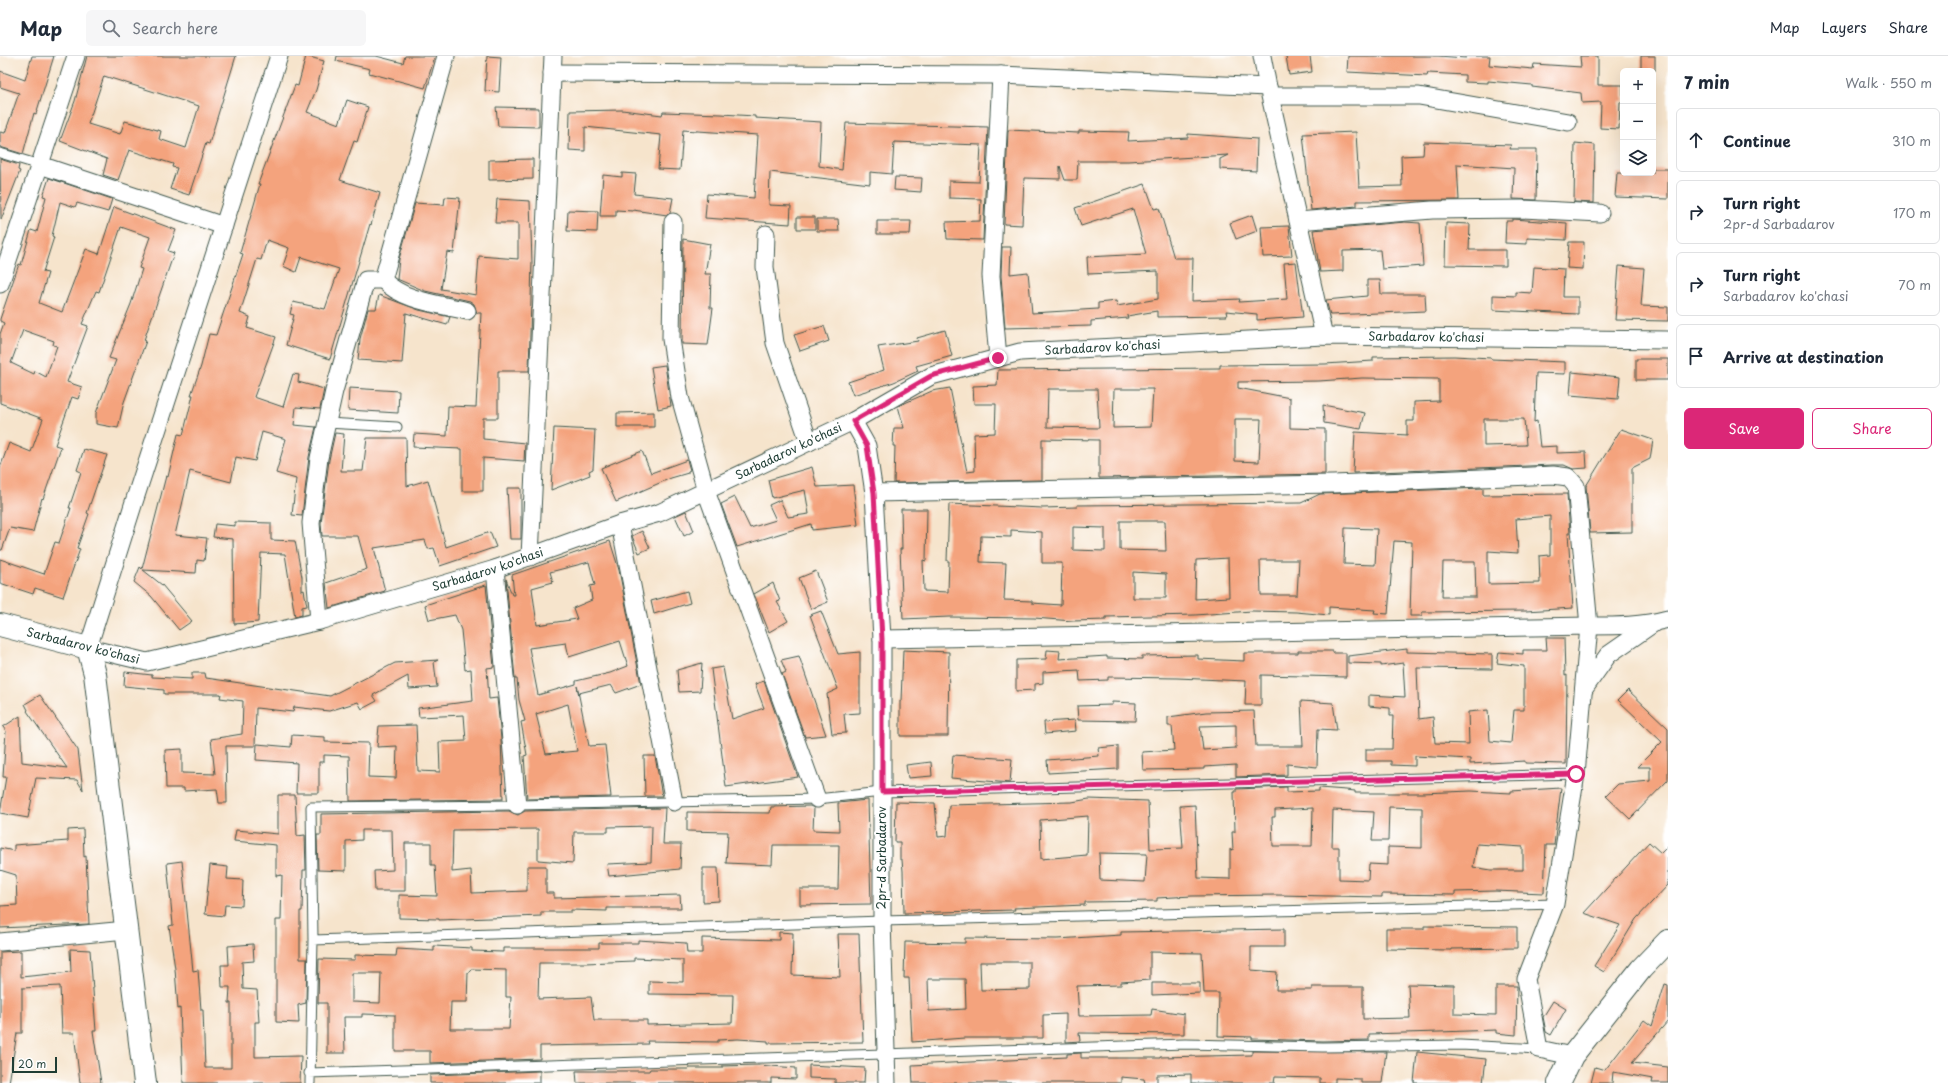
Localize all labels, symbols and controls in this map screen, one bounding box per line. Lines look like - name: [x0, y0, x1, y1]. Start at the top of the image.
- search box: [86, 10, 366, 46]
- text: Map: [20, 14, 62, 42]
- text: Search here: [132, 16, 218, 39]
- icon: search: [100, 17, 122, 39]
- text: Map: [1770, 17, 1800, 38]
- text: Layers: [1822, 17, 1867, 38]
- text: Share: [1889, 17, 1928, 38]
- map controls: [1620, 68, 1656, 176]
- button: +: [1620, 68, 1656, 104]
- text: 7 min: [1684, 69, 1730, 95]
- text: Walk · 550 m: [1845, 73, 1932, 92]
- button: −: [1620, 104, 1656, 140]
- icon: ahead: [1685, 129, 1707, 151]
- text: Continue: [1723, 129, 1791, 152]
- text: 310 m: [1892, 131, 1931, 150]
- button: layers: [1620, 140, 1656, 176]
- text: Turn right: [1723, 191, 1800, 214]
- icon: right: [1685, 201, 1707, 223]
- text: 170 m: [1893, 203, 1931, 222]
- text: 2pr-d Sarbadarov: [1723, 214, 1835, 233]
- text: Turn right: [1723, 263, 1800, 286]
- icon: right: [1685, 273, 1707, 295]
- text: 70 m: [1898, 275, 1931, 294]
- text: Sarbadarov ko'chasi: [1723, 286, 1849, 305]
- street label: Sarbadarov ko'chasi: [1368, 327, 1484, 346]
- street label: Sarbadarov ko'chasi: [1044, 335, 1161, 359]
- icon: arrive: [1685, 345, 1707, 367]
- text: Arrive at destination: [1723, 345, 1884, 368]
- route end: [989, 349, 1007, 367]
- button: Save: [1684, 408, 1804, 449]
- button: Share: [1812, 408, 1932, 449]
- street label: Sarbadarov ko'chasi: [732, 418, 845, 484]
- street label: Sarbadarov ko'chasi: [430, 542, 546, 595]
- street label: Sarbadarov ko'chasi: [25, 622, 142, 668]
- route start: [1567, 765, 1585, 783]
- street label: 2pr-d Sarbadarov: [872, 806, 890, 910]
- scale bar: [12, 1055, 57, 1074]
- text: 20 m: [18, 1055, 46, 1072]

